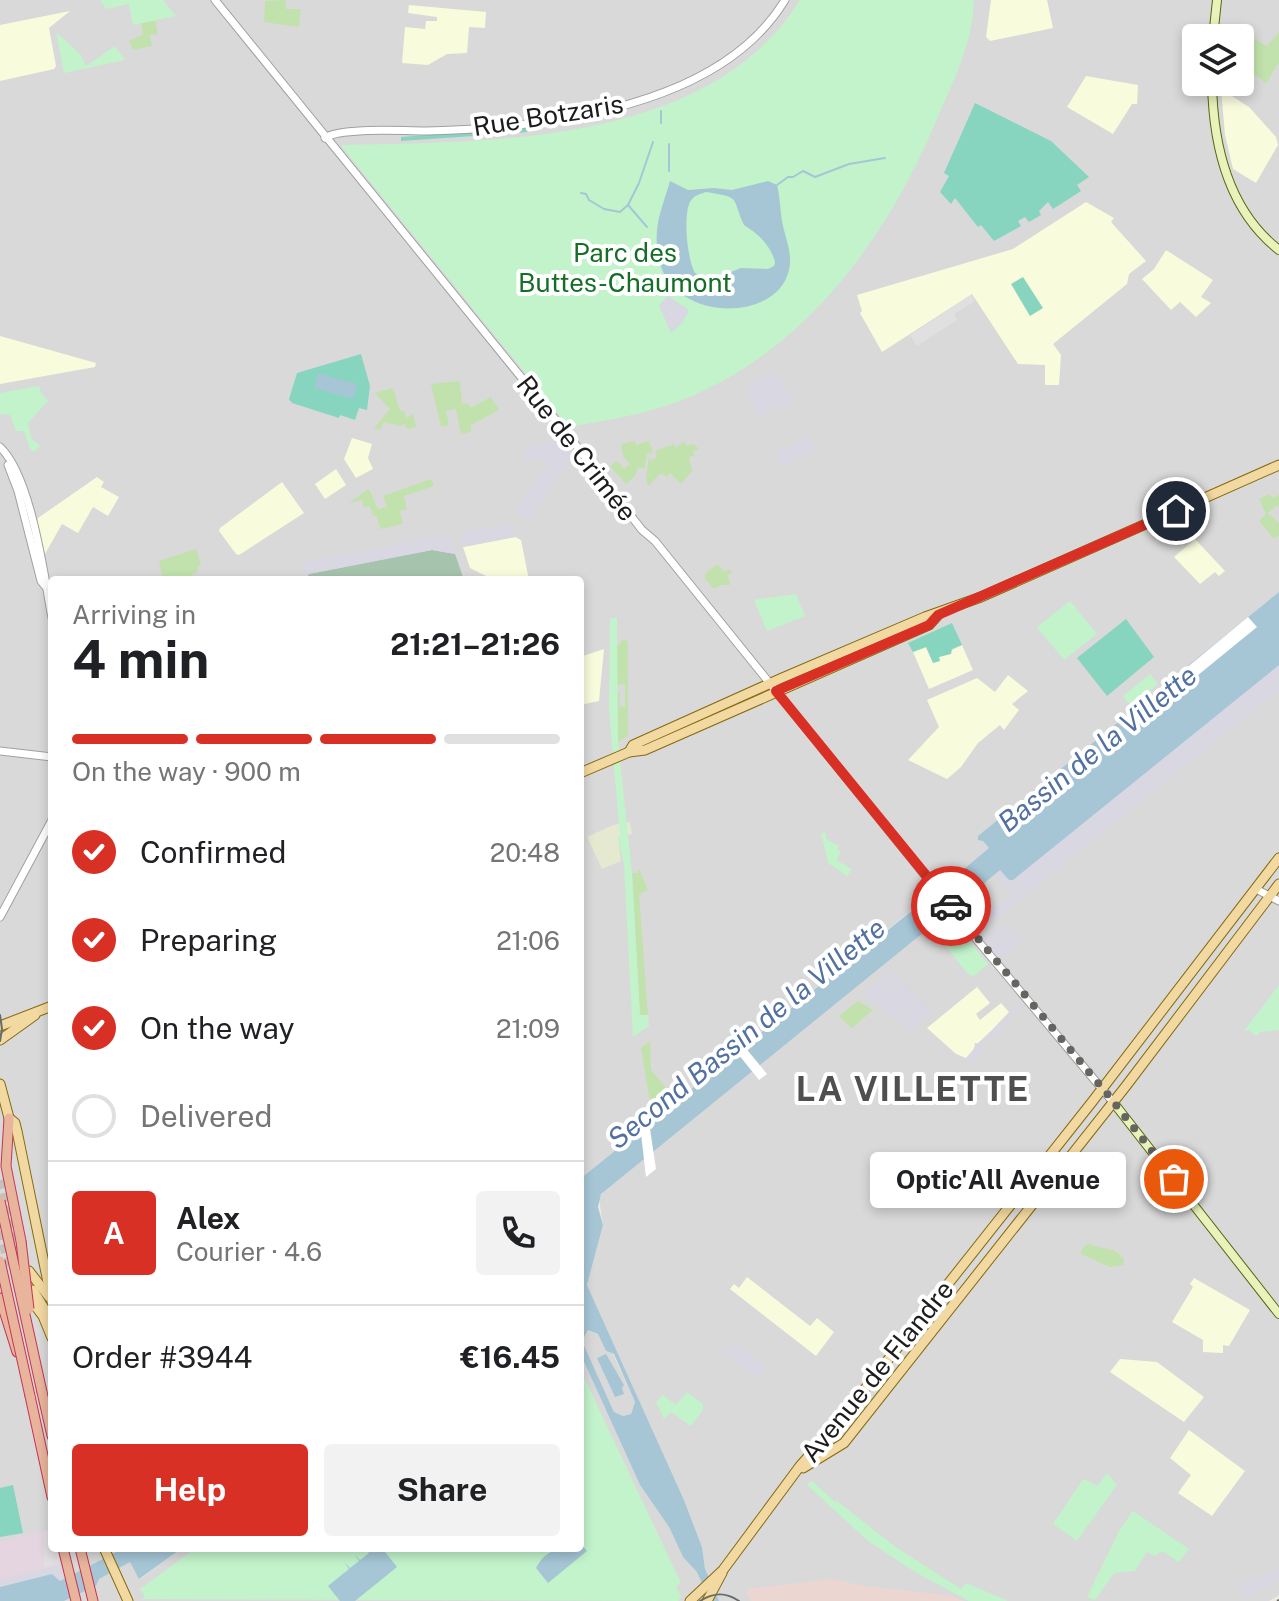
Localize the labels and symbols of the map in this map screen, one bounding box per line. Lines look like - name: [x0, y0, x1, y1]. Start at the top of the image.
- street label: Rue Botzaris: [471, 88, 625, 142]
- park label: Parc des Buttes-Chaumont: [518, 237, 732, 298]
- street label: Rue de Crimée: [511, 369, 643, 527]
- pin: [1142, 477, 1210, 545]
- water label: Bassin de la Villette: [991, 658, 1203, 838]
- courier: [911, 866, 991, 946]
- water label: Second Bassin de la Villette: [601, 911, 891, 1155]
- district label: LA VILLETTE: [796, 1069, 1030, 1109]
- pin: [1140, 1145, 1208, 1213]
- callout: Optic'All Avenue: [870, 1151, 1126, 1207]
- street label: Avenue de Flandre: [794, 1274, 960, 1468]

